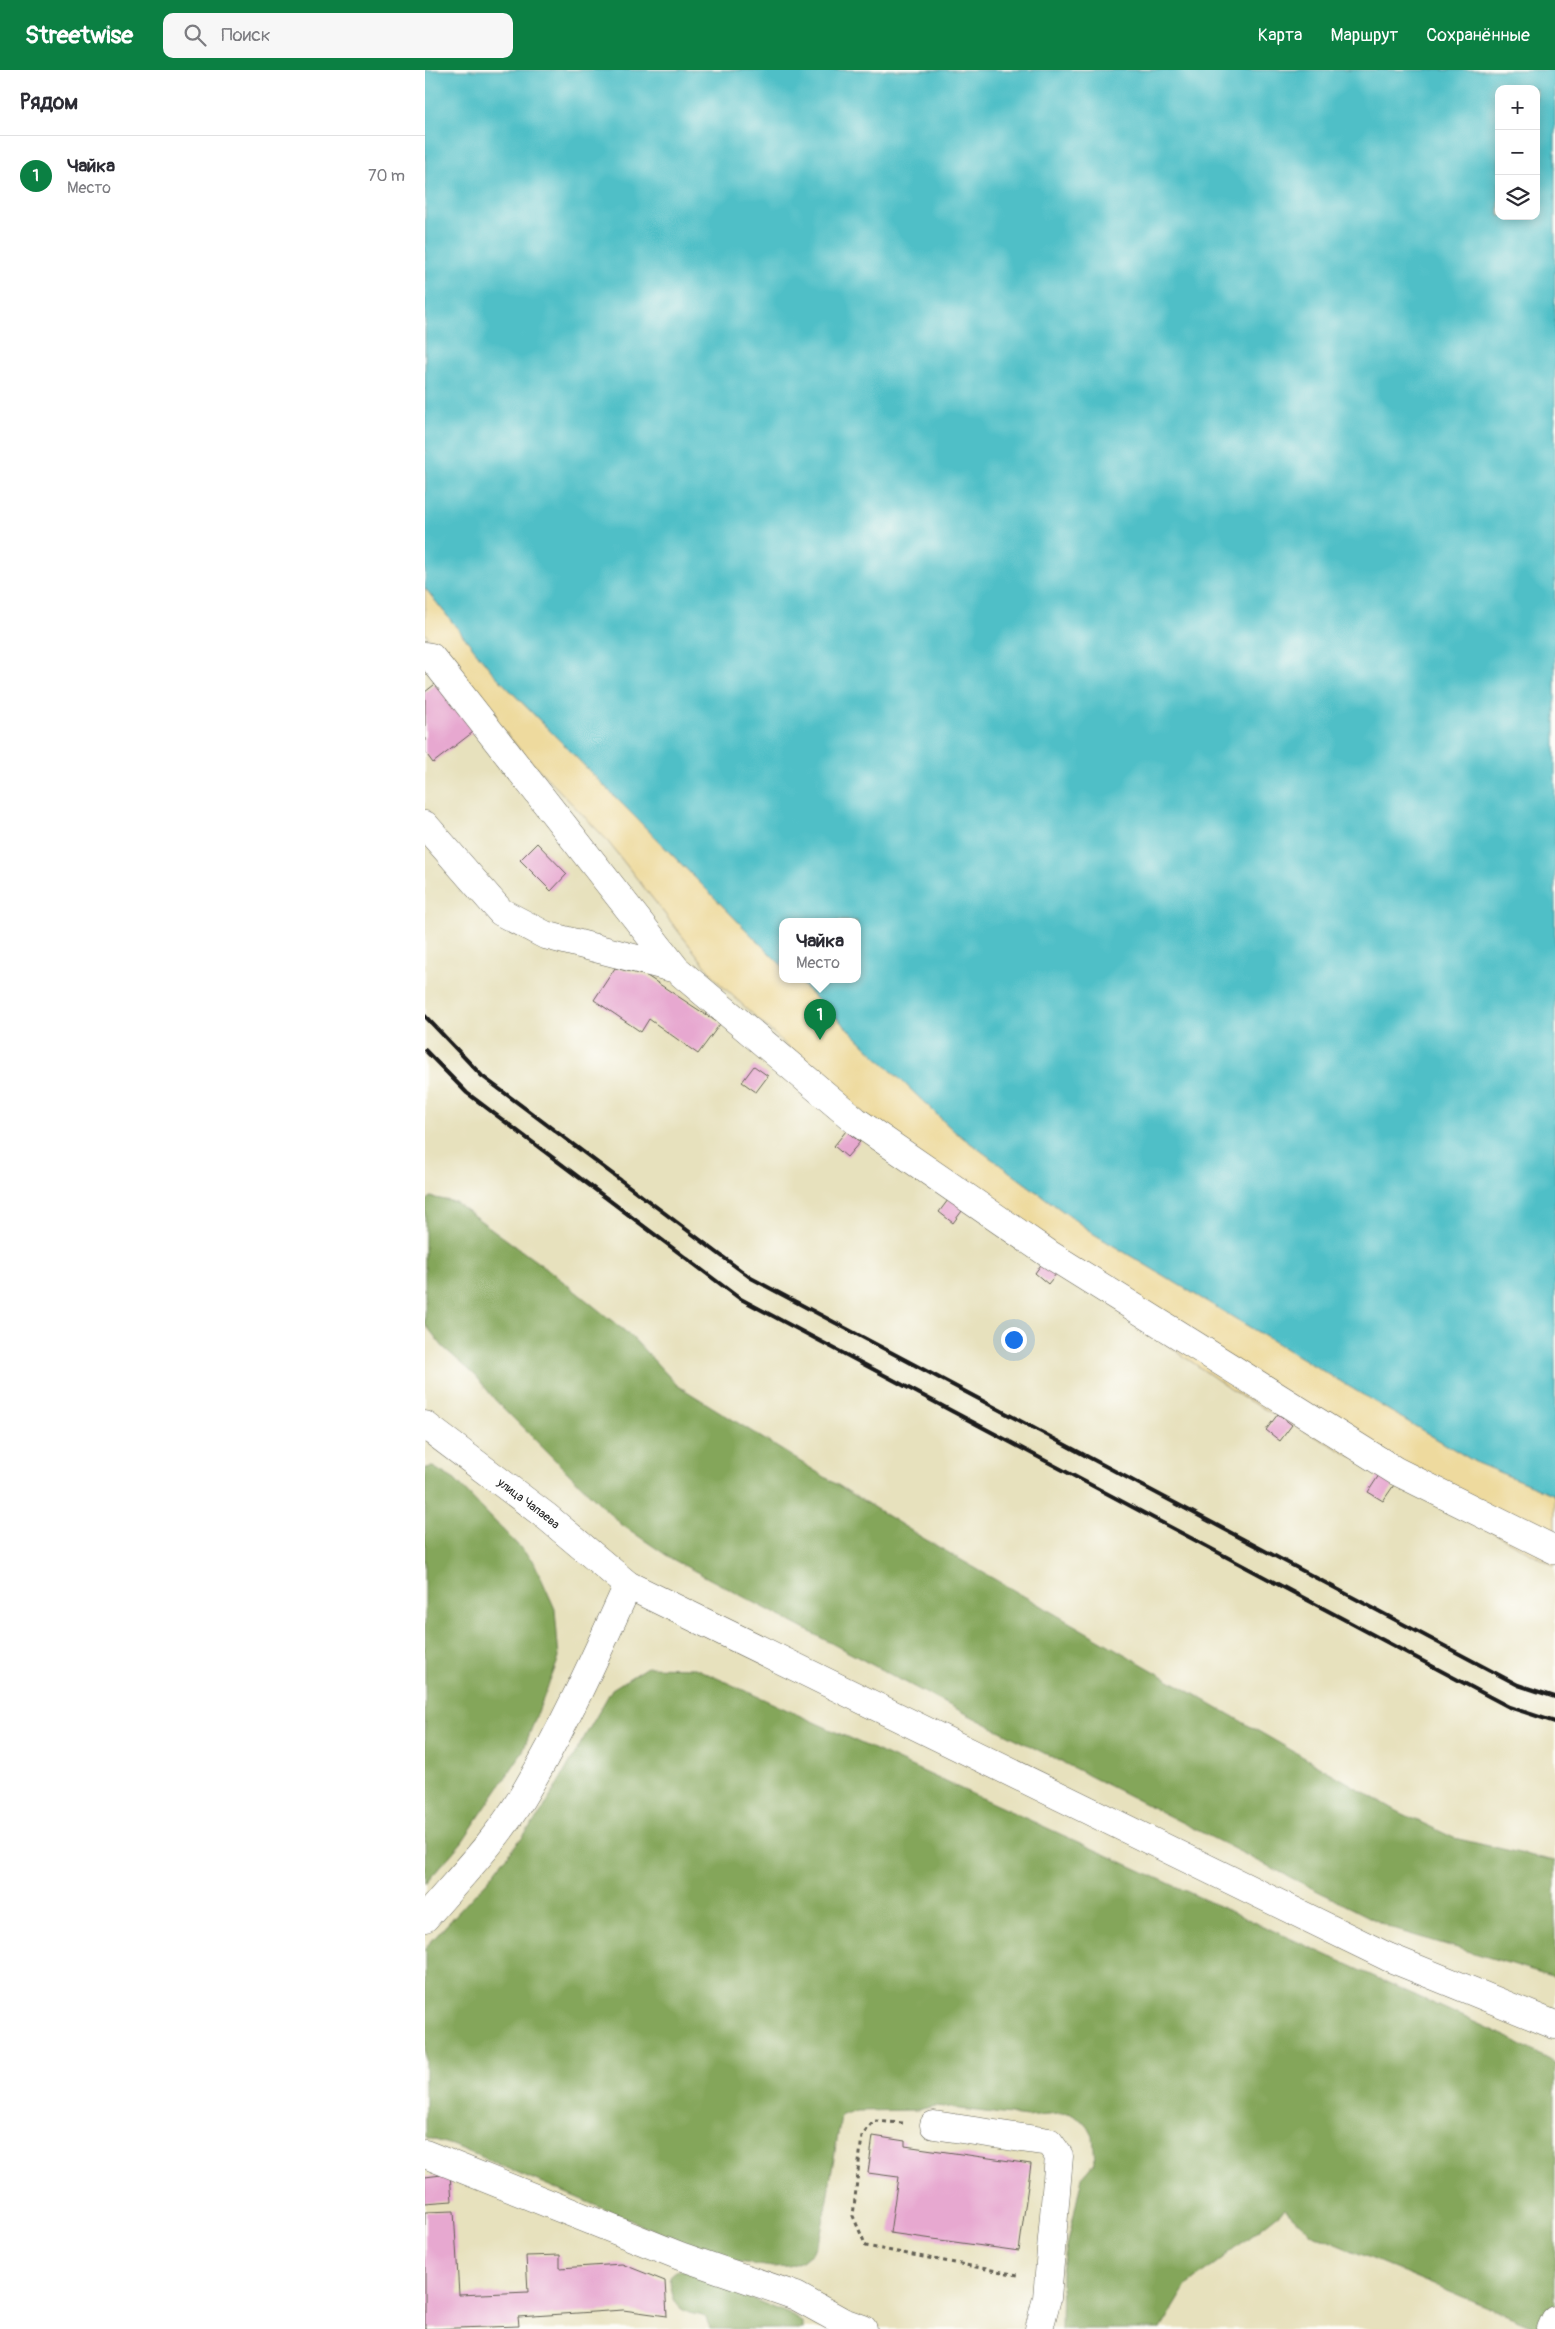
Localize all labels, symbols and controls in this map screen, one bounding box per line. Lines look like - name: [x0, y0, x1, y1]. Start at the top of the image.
- search box: [163, 13, 513, 58]
- text: Streetwise: [25, 21, 133, 50]
- icon: search: [181, 21, 209, 49]
- text: Поиск: [221, 23, 271, 47]
- text: Карта: [1258, 24, 1302, 47]
- text: Маршрут: [1330, 24, 1398, 47]
- text: Сохранённые: [1426, 24, 1530, 47]
- map controls: [1495, 85, 1540, 220]
- button: +: [1495, 85, 1540, 130]
- text: Рядом: [20, 89, 78, 116]
- button: −: [1495, 130, 1540, 175]
- text: Чайка: [67, 154, 115, 178]
- text: 1: [33, 166, 39, 186]
- text: 70 m: [368, 166, 405, 186]
- button: layers: [1495, 175, 1540, 220]
- text: Место: [67, 178, 111, 198]
- popup: [779, 918, 861, 983]
- text: Чайка: [796, 929, 844, 953]
- text: Место: [796, 953, 840, 973]
- pin: 1: [804, 999, 836, 1040]
- your location: [1001, 1327, 1027, 1353]
- street label: улица Чапаева: [493, 1475, 563, 1533]

